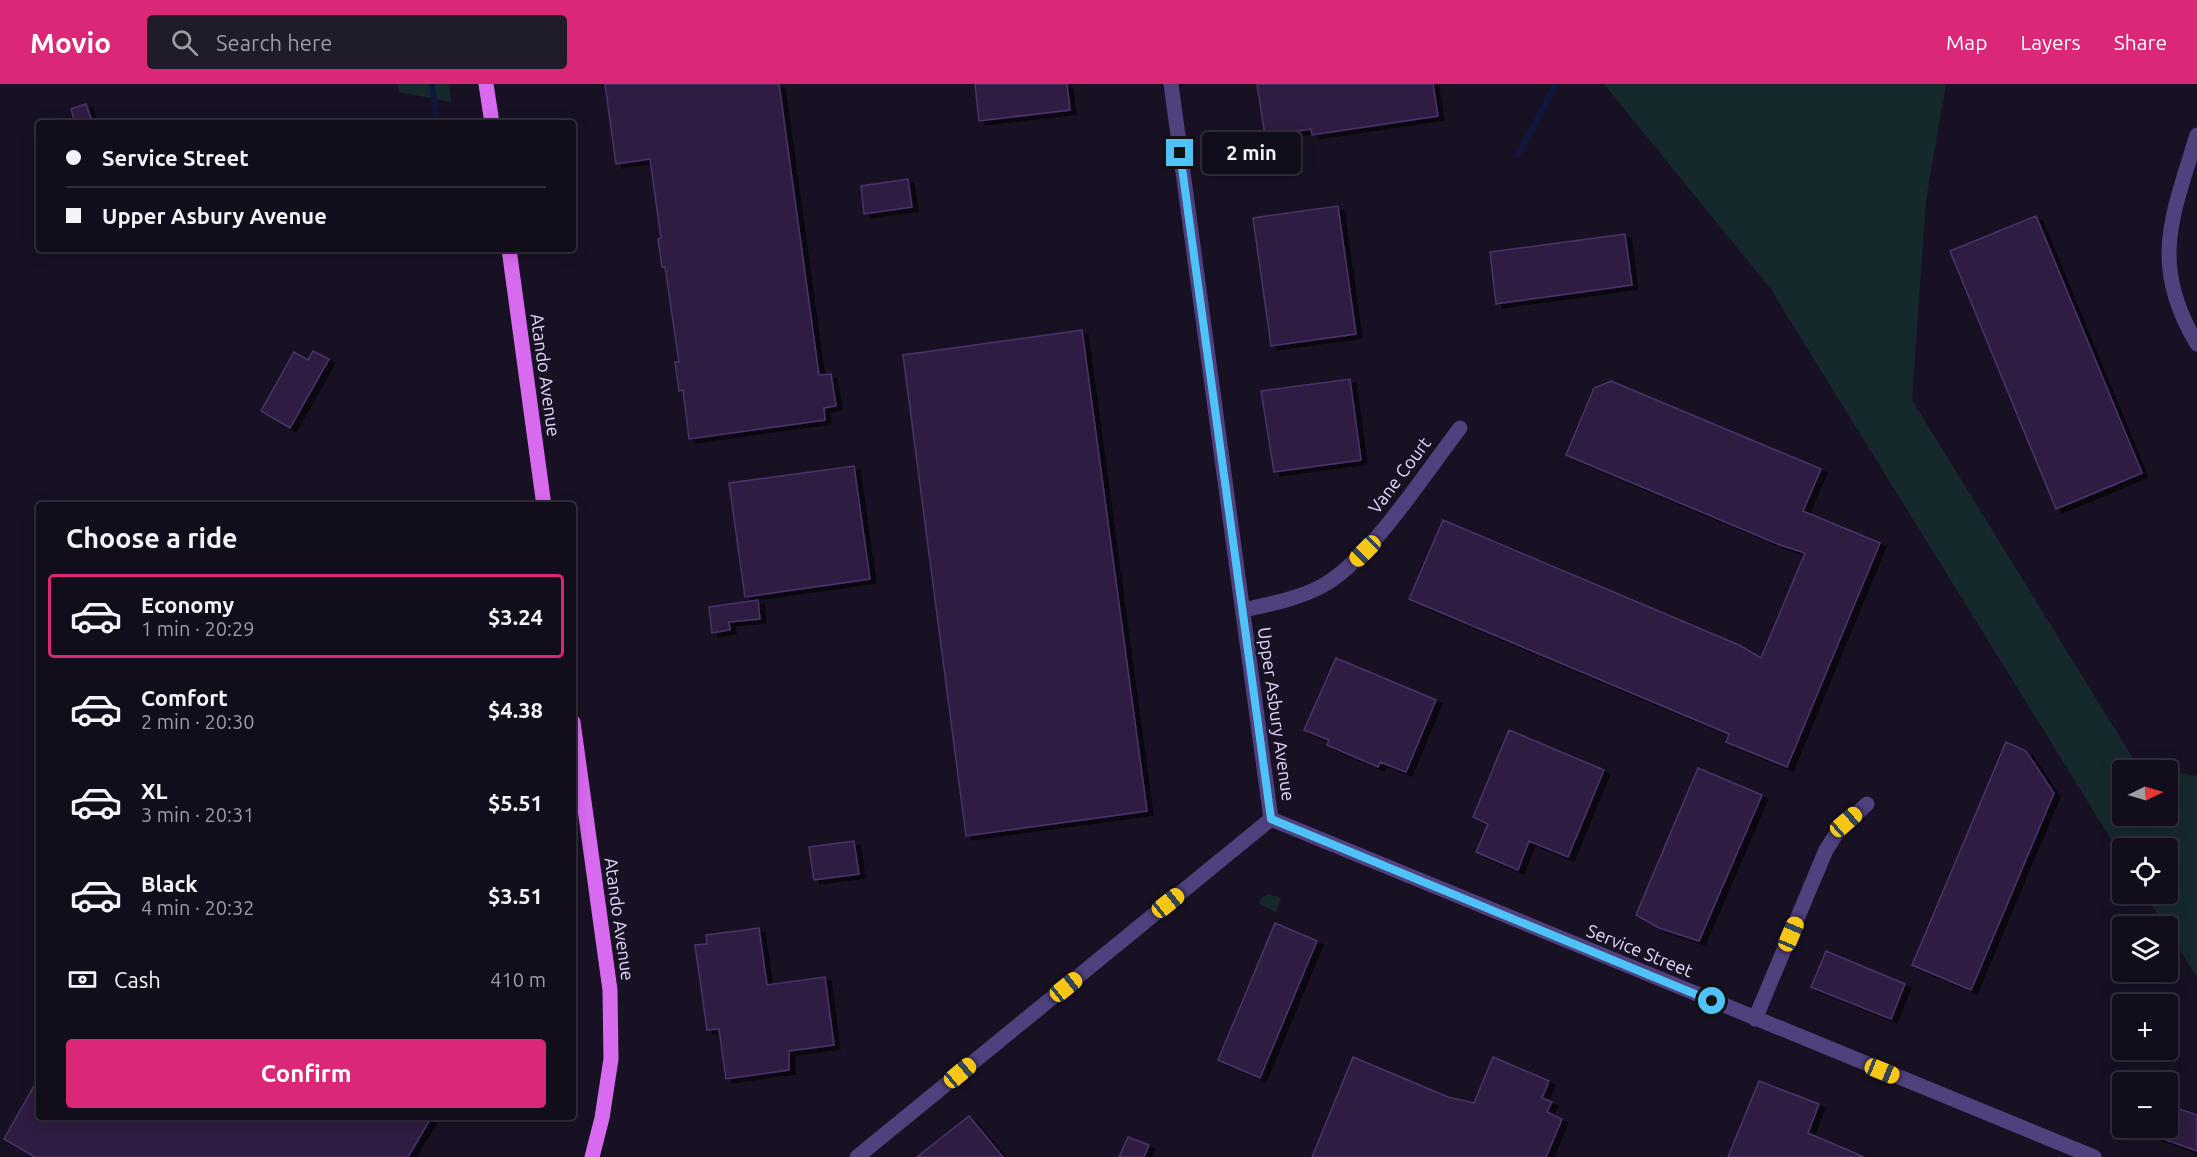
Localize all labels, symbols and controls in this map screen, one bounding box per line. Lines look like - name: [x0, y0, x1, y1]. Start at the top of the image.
- search box: [147, 15, 567, 69]
- icon: search: [168, 26, 201, 59]
- text: Movio: [30, 27, 111, 58]
- text: Search here: [216, 30, 332, 55]
- text: Map: [1946, 30, 1987, 54]
- text: Layers: [2020, 30, 2081, 54]
- text: Share: [2114, 30, 2167, 54]
- callout: 2 min: [1201, 132, 1300, 174]
- route end: [1166, 139, 1193, 166]
- text: 2 min: [1226, 141, 1277, 164]
- text: Service Street: [102, 145, 249, 170]
- text: Upper Asbury Avenue: [102, 203, 327, 228]
- street label: Atando Avenue: [527, 312, 565, 438]
- street label: Vane Court: [1364, 433, 1434, 517]
- text: Choose a ride: [66, 523, 238, 553]
- car: [1346, 532, 1384, 570]
- icon: car: [69, 589, 123, 643]
- text: Economy: [141, 592, 234, 617]
- text: $3.24: [488, 604, 543, 629]
- text: 1 min · 20:29: [141, 617, 255, 640]
- street label: Upper Asbury Avenue: [1255, 626, 1299, 802]
- icon: car: [69, 682, 123, 736]
- text: Comfort: [141, 685, 228, 710]
- text: $4.38: [488, 697, 543, 722]
- text: 2 min · 20:30: [141, 710, 255, 733]
- north arrow: [2112, 760, 2178, 826]
- map controls: [2112, 760, 2178, 1138]
- icon: car: [69, 775, 123, 829]
- text: XL: [141, 778, 168, 803]
- text: $5.51: [488, 790, 543, 815]
- text: 3 min · 20:31: [141, 803, 255, 826]
- car: [1827, 803, 1865, 841]
- button: locate: [2112, 838, 2178, 904]
- street label: Atando Avenue: [601, 856, 639, 982]
- icon: car: [69, 868, 123, 922]
- text: Black: [141, 871, 198, 896]
- text: $3.51: [488, 883, 543, 908]
- car: [1148, 885, 1188, 921]
- text: 4 min · 20:32: [141, 896, 255, 919]
- car: [1776, 914, 1806, 954]
- button: layers: [2112, 916, 2178, 982]
- street label: Service Street: [1584, 920, 1696, 980]
- icon: cash: [66, 963, 99, 996]
- text: Cash: [114, 967, 161, 992]
- text: 410 m: [490, 968, 546, 991]
- car: [1046, 969, 1086, 1005]
- route start: [1698, 987, 1725, 1014]
- button: +: [2112, 994, 2178, 1060]
- button: Confirm: [66, 1039, 546, 1108]
- car: [940, 1055, 980, 1091]
- car: [1862, 1056, 1902, 1086]
- button: −: [2112, 1072, 2178, 1138]

